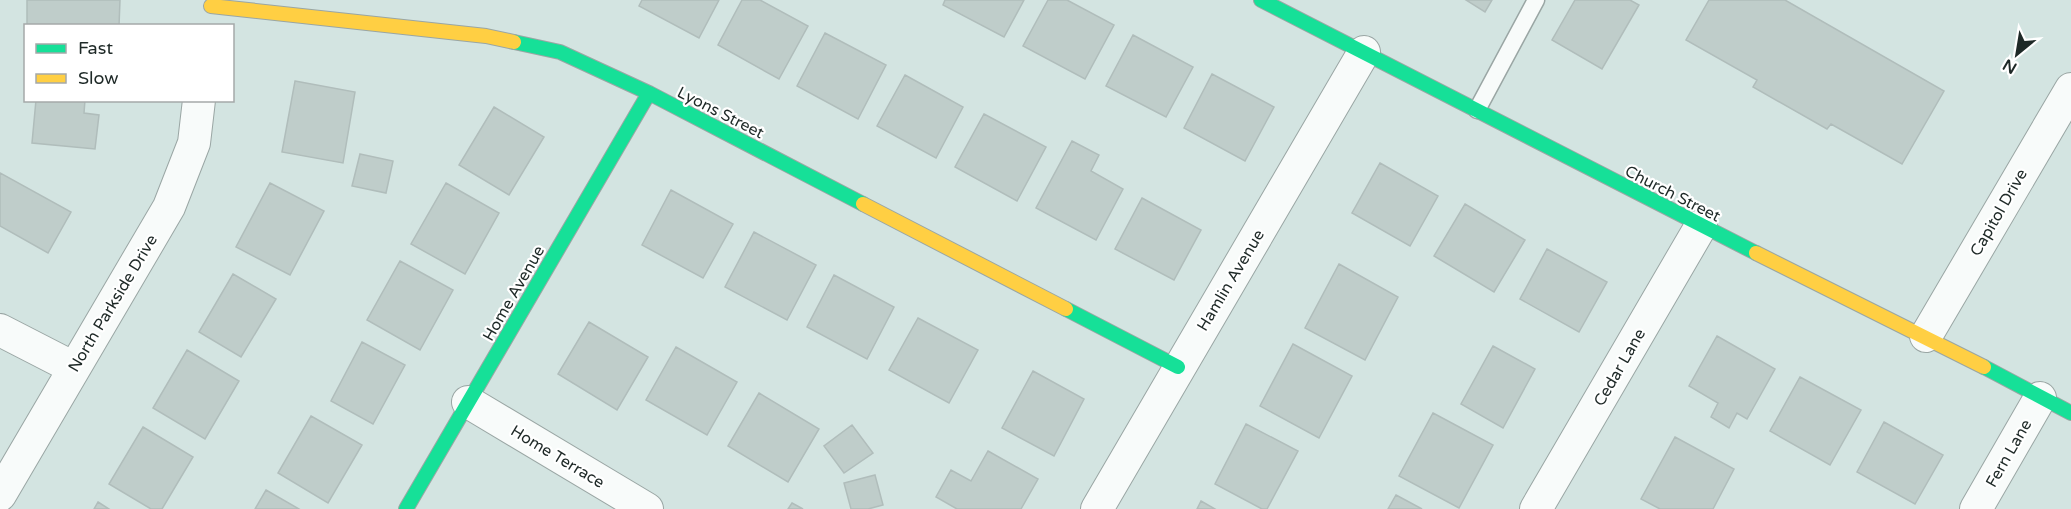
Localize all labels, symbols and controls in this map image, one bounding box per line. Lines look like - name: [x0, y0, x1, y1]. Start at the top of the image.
- legend: [24, 24, 234, 102]
- north arrow: [1987, 24, 2047, 84]
- text: Fast: [78, 37, 113, 59]
- text: N: [1999, 54, 2021, 78]
- text: Slow: [78, 67, 119, 89]
- street label: Lyons Street: [674, 82, 767, 143]
- street label: Church Street: [1621, 161, 1724, 227]
- street label: Capitol Drive: [1966, 165, 2032, 260]
- street label: Hamlin Avenue: [1193, 226, 1269, 335]
- street label: North Parkside Drive: [64, 231, 162, 376]
- street label: Home Avenue: [479, 242, 549, 345]
- street label: Cedar Lane: [1590, 325, 1650, 410]
- street label: Fern Lane: [1981, 416, 2036, 491]
- street label: Home Terrace: [507, 421, 608, 493]

